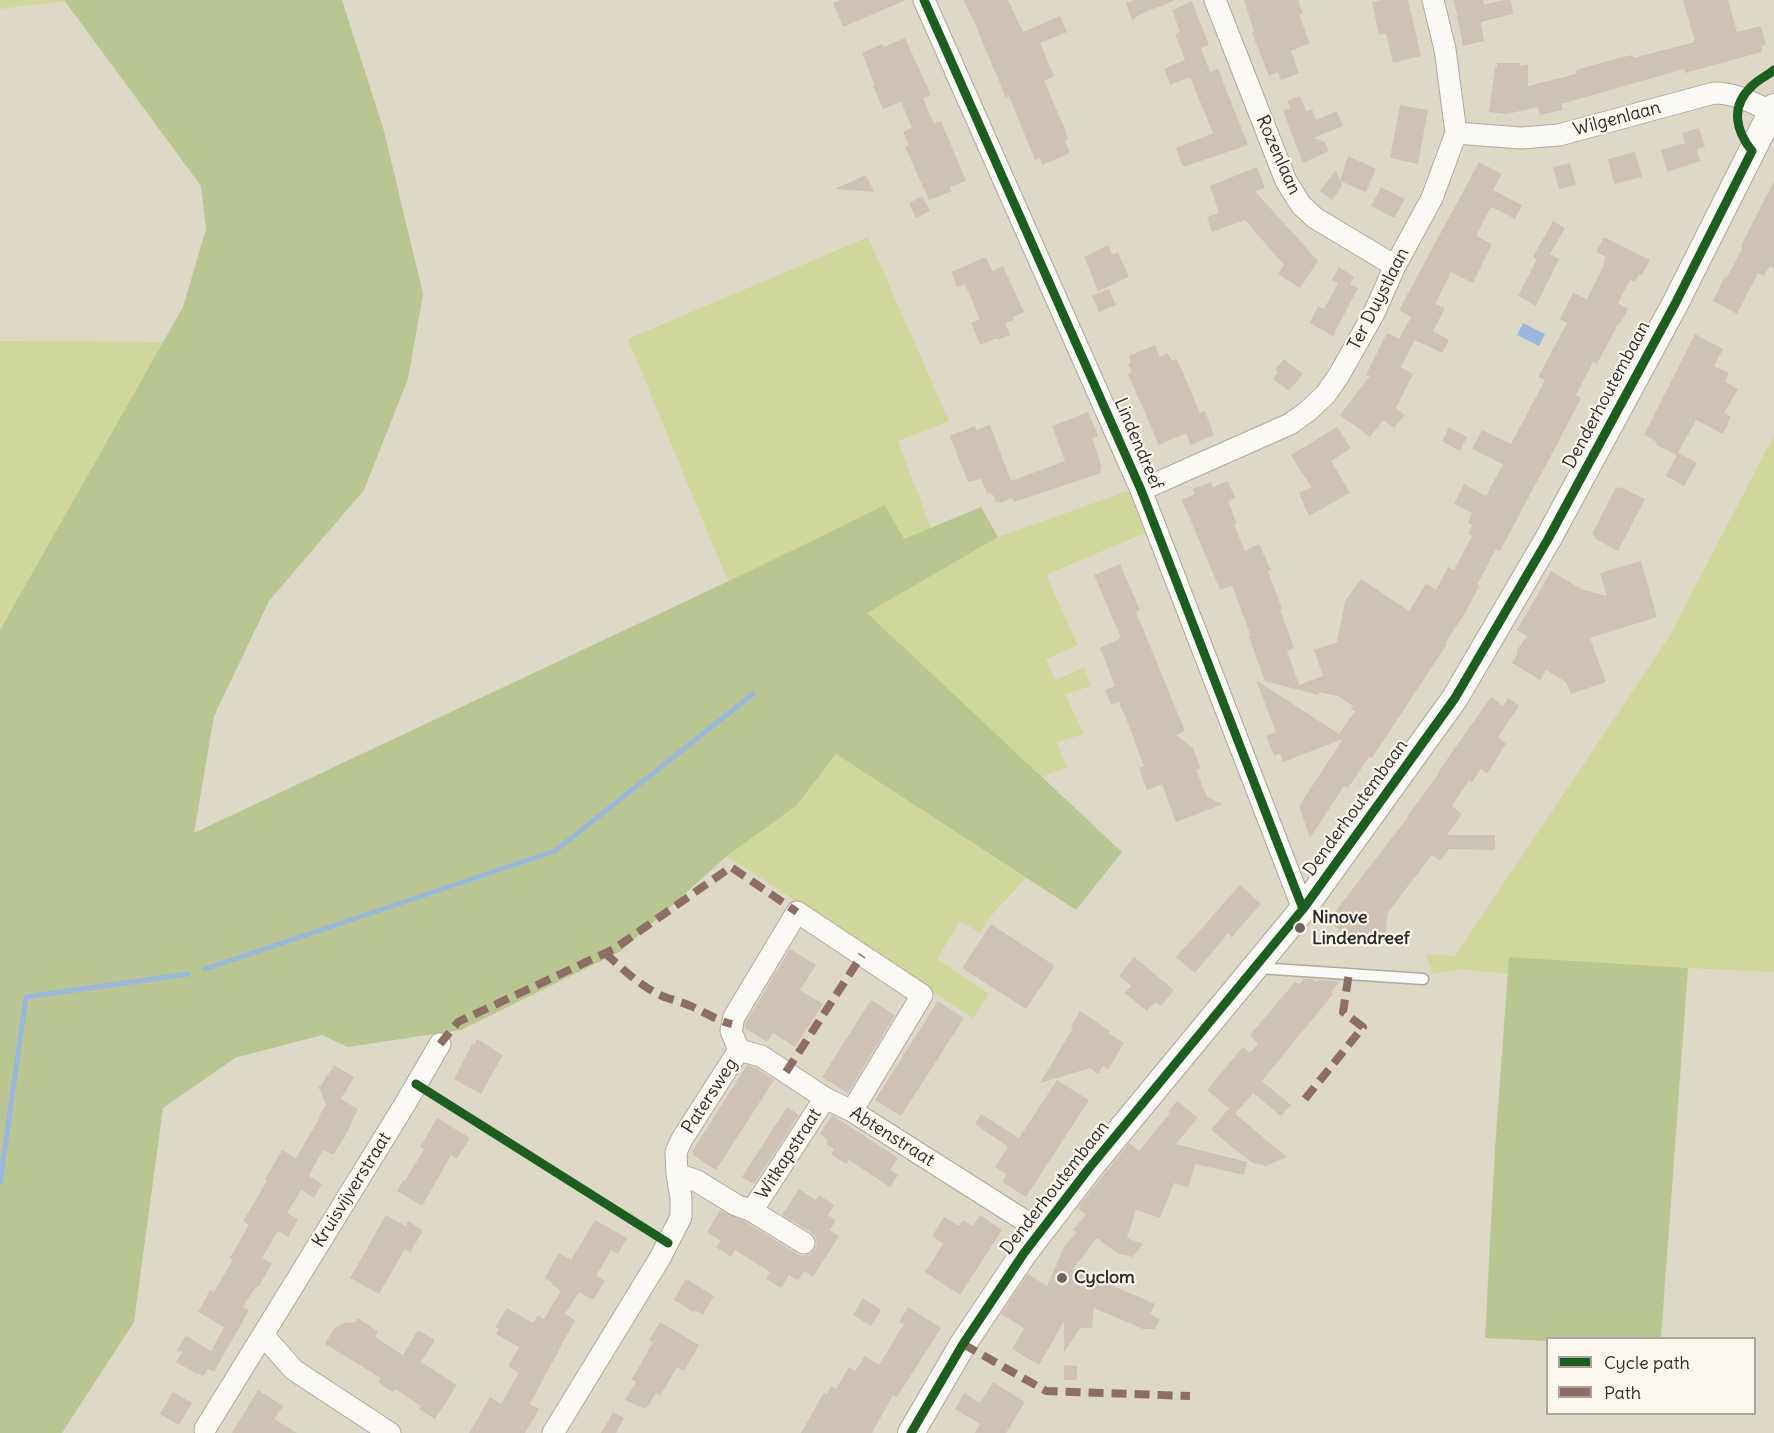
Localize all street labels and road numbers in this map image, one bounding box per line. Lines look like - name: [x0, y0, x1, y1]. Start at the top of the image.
- street label: Wilgenlaan: [1571, 97, 1663, 141]
- street label: Rozenlaan: [1251, 112, 1305, 198]
- street label: Ter Duystlaan: [1344, 244, 1414, 354]
- street label: Denderhoutembaan: [1559, 318, 1655, 472]
- street label: Lindendreef: [1109, 395, 1167, 493]
- street label: Denderhoutembaan: [1299, 735, 1413, 881]
- street label: Patersweg: [678, 1054, 742, 1138]
- street label: Abtenstraat: [846, 1103, 938, 1171]
- street label: Witkapstraat: [752, 1105, 826, 1203]
- street label: Denderhoutembaan: [996, 1117, 1114, 1259]
- street label: Kruisvijverstraat: [308, 1128, 396, 1252]

